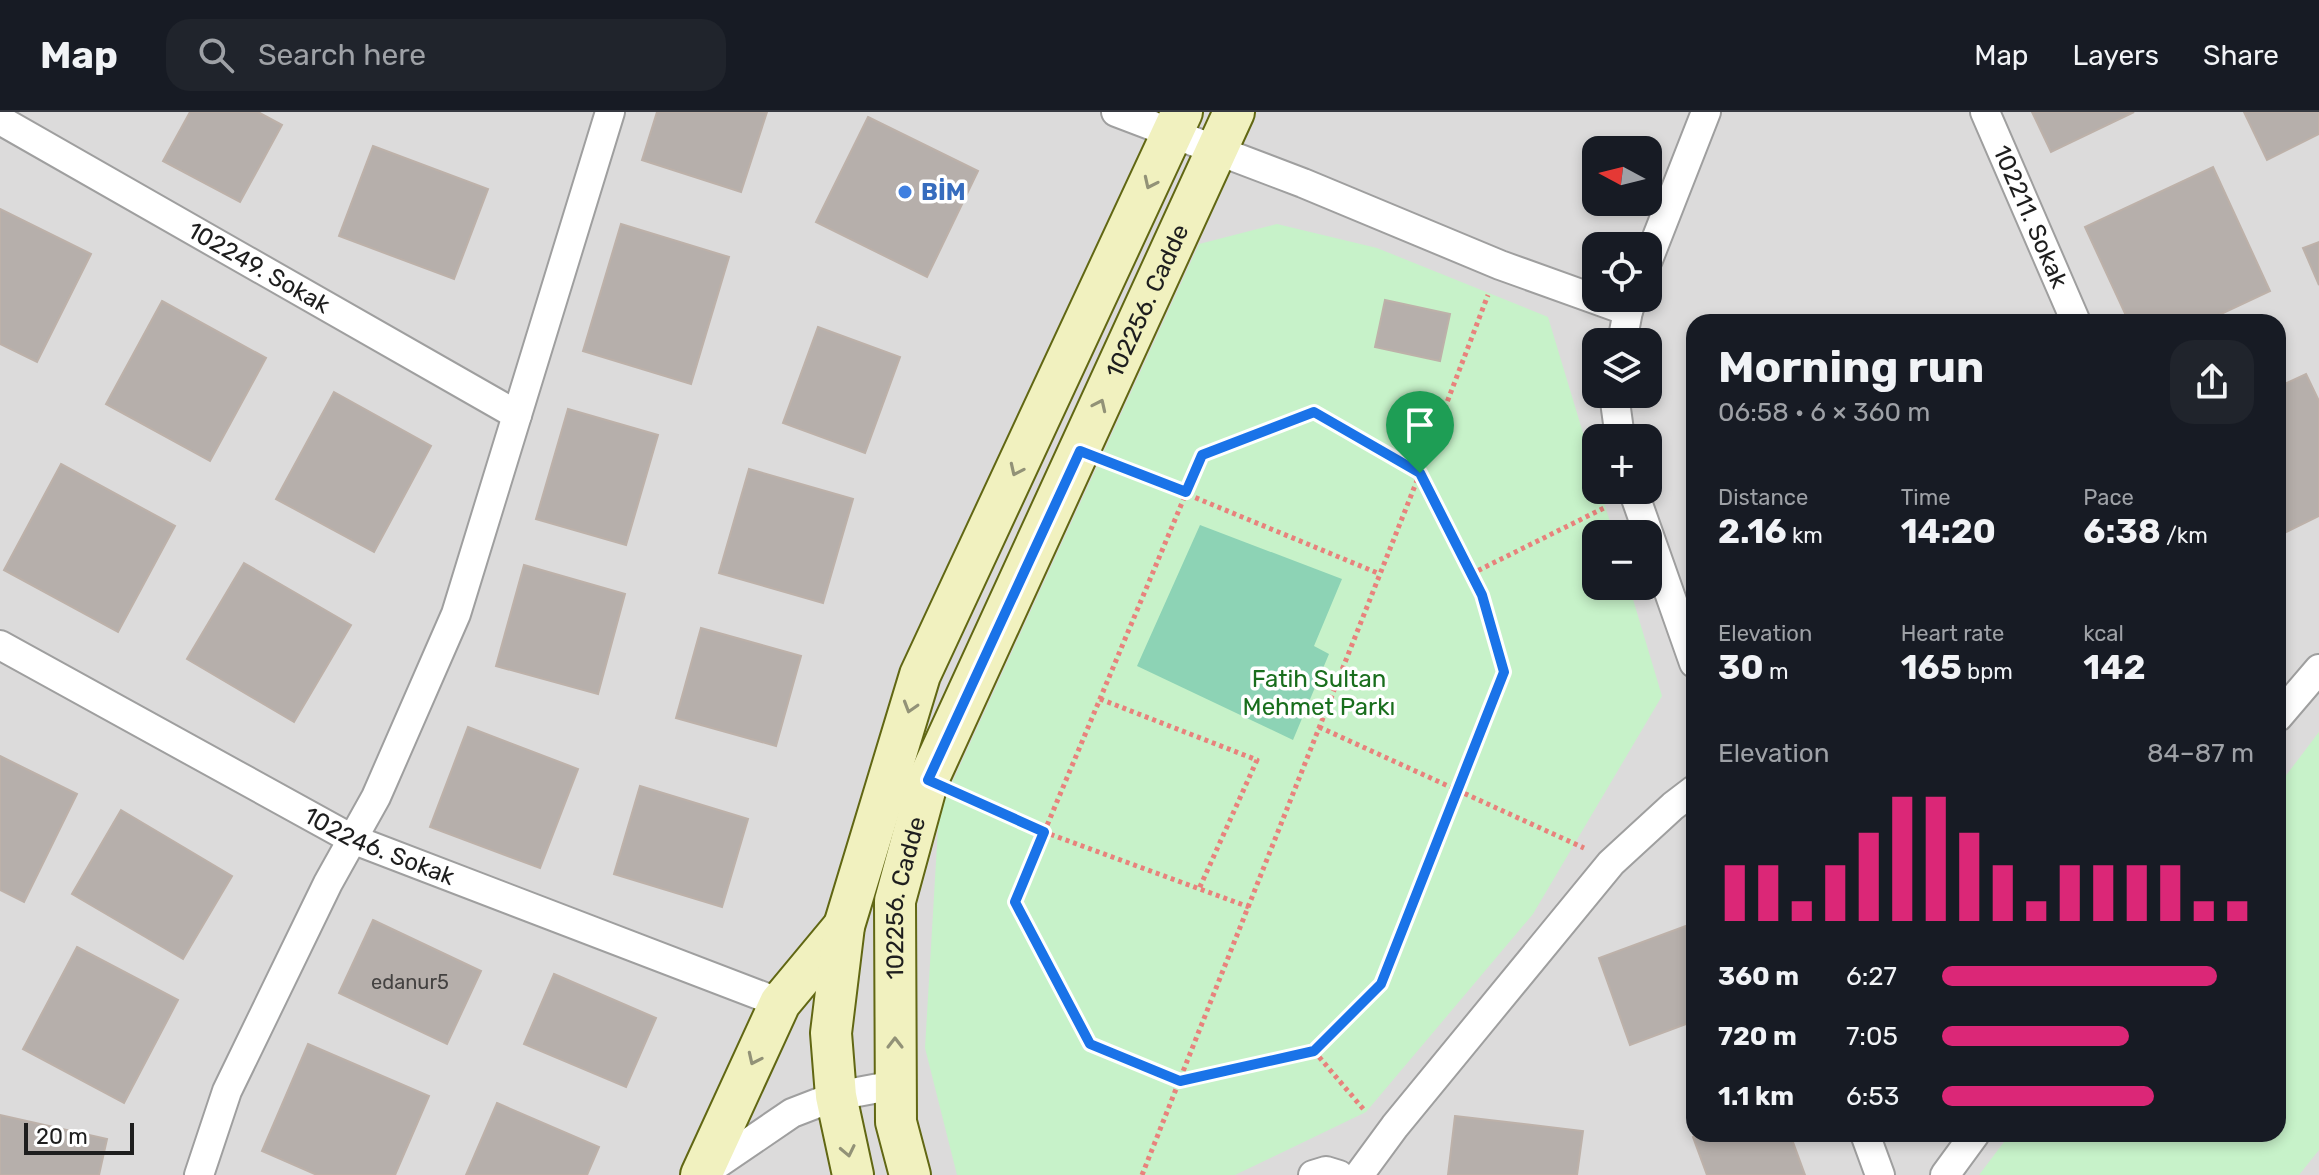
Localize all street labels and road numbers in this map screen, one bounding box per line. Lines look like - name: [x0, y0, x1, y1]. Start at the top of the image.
- street label: 102211. Sokak: [1987, 141, 2074, 293]
- street label: 102249. Sokak: [183, 216, 335, 320]
- street label: 102256. Cadde: [1100, 220, 1195, 382]
- street label: 102246. Sokak: [299, 801, 459, 891]
- street label: 102256. Cadde: [881, 813, 931, 980]

